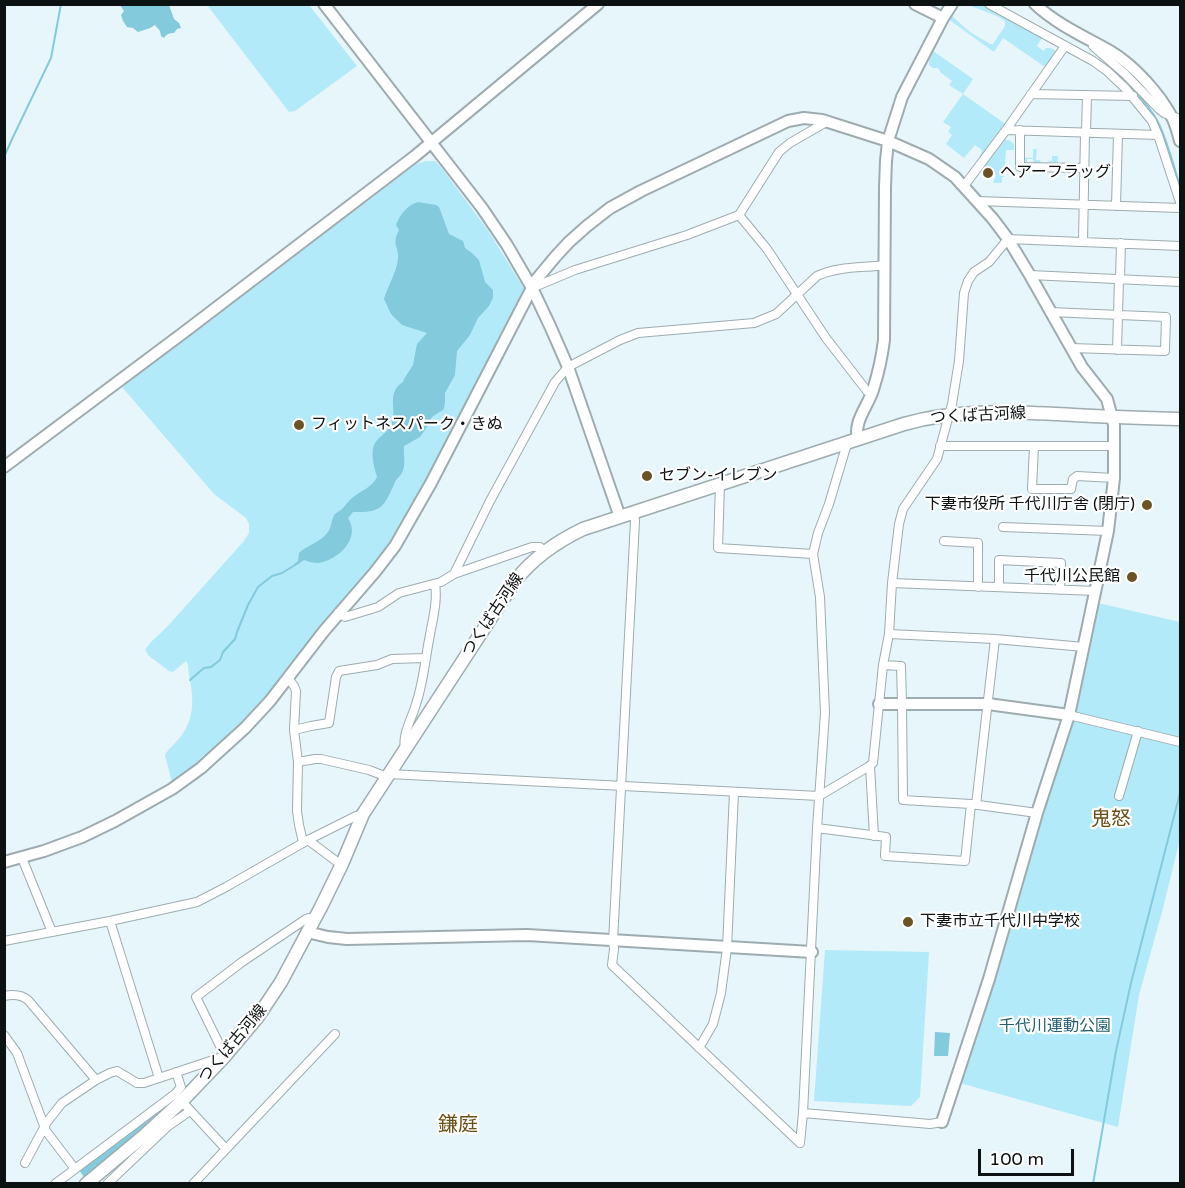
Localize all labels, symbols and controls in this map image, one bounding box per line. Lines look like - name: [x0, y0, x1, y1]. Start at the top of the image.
- place label: ヘアーフラッグ: [1000, 163, 1111, 183]
- marker: ヘアーフラッグ: [981, 166, 995, 180]
- street label: つくば古河線: [930, 404, 1026, 428]
- place label: フィットネスパーク・きぬ: [311, 415, 503, 435]
- marker: フィットネスパーク・きぬ: [292, 418, 306, 432]
- place label: セブン-イレブン: [659, 466, 778, 486]
- marker: セブン-イレブン: [640, 469, 654, 483]
- place label: 下妻市役所 千代川庁舎 (閉庁): [925, 495, 1135, 515]
- marker: 下妻市役所 千代川庁舎 (閉庁): [1140, 498, 1154, 512]
- place label: 千代川公民館: [1024, 567, 1120, 587]
- street label: つくば古河線: [458, 570, 528, 660]
- marker: 千代川公民館: [1125, 570, 1139, 584]
- district label: 鬼怒: [1091, 808, 1131, 832]
- place label: 下妻市立千代川中学校: [920, 912, 1080, 932]
- marker: 下妻市立千代川中学校: [901, 915, 915, 929]
- street label: つくば古河線: [195, 1001, 271, 1087]
- park label: 千代川運動公園: [999, 1017, 1111, 1037]
- district label: 鎌庭: [438, 1114, 478, 1138]
- scale bar: [981, 1137, 1077, 1175]
- text: 100 m: [989, 1148, 1044, 1170]

